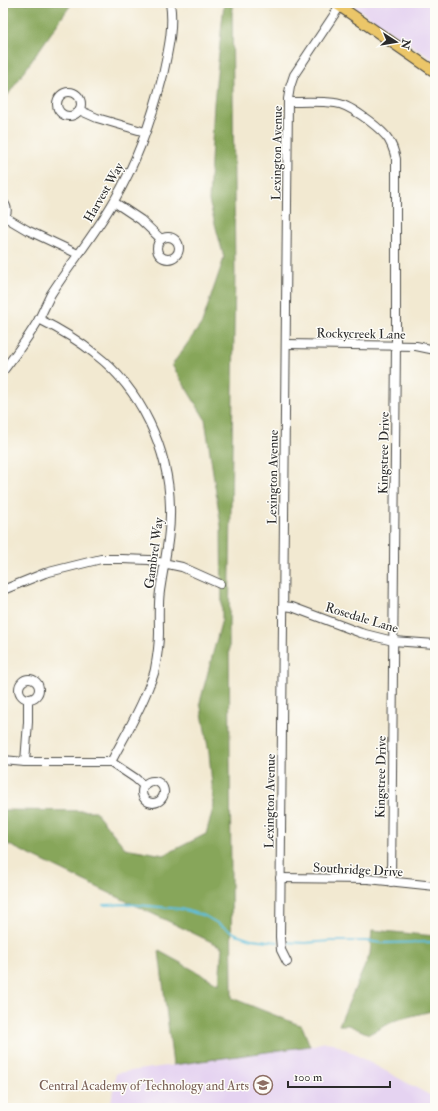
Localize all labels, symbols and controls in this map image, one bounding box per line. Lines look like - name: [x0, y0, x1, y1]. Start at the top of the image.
- north arrow: [376, 22, 416, 62]
- text: N: [398, 37, 413, 51]
- street label: Lexington Avenue: [268, 105, 286, 201]
- street label: Harvest Way: [80, 160, 128, 226]
- street label: Rockycreek Lane: [316, 325, 406, 344]
- street label: Kingstree Drive: [375, 411, 393, 494]
- street label: Lexington Avenue: [264, 429, 282, 525]
- street label: Gambrel Way: [141, 516, 168, 590]
- street label: Rosedale Lane: [323, 599, 401, 637]
- street label: Kingstree Drive: [372, 735, 390, 818]
- street label: Lexington Avenue: [261, 753, 279, 849]
- street label: Southridge Drive: [312, 860, 404, 880]
- scale bar: [288, 1063, 390, 1089]
- text: 100 m: [294, 1070, 323, 1085]
- school or university icon: Central Academy of Technology and Arts: [252, 1074, 274, 1096]
- place label: Central Academy of Technology and Arts: [39, 1078, 250, 1095]

